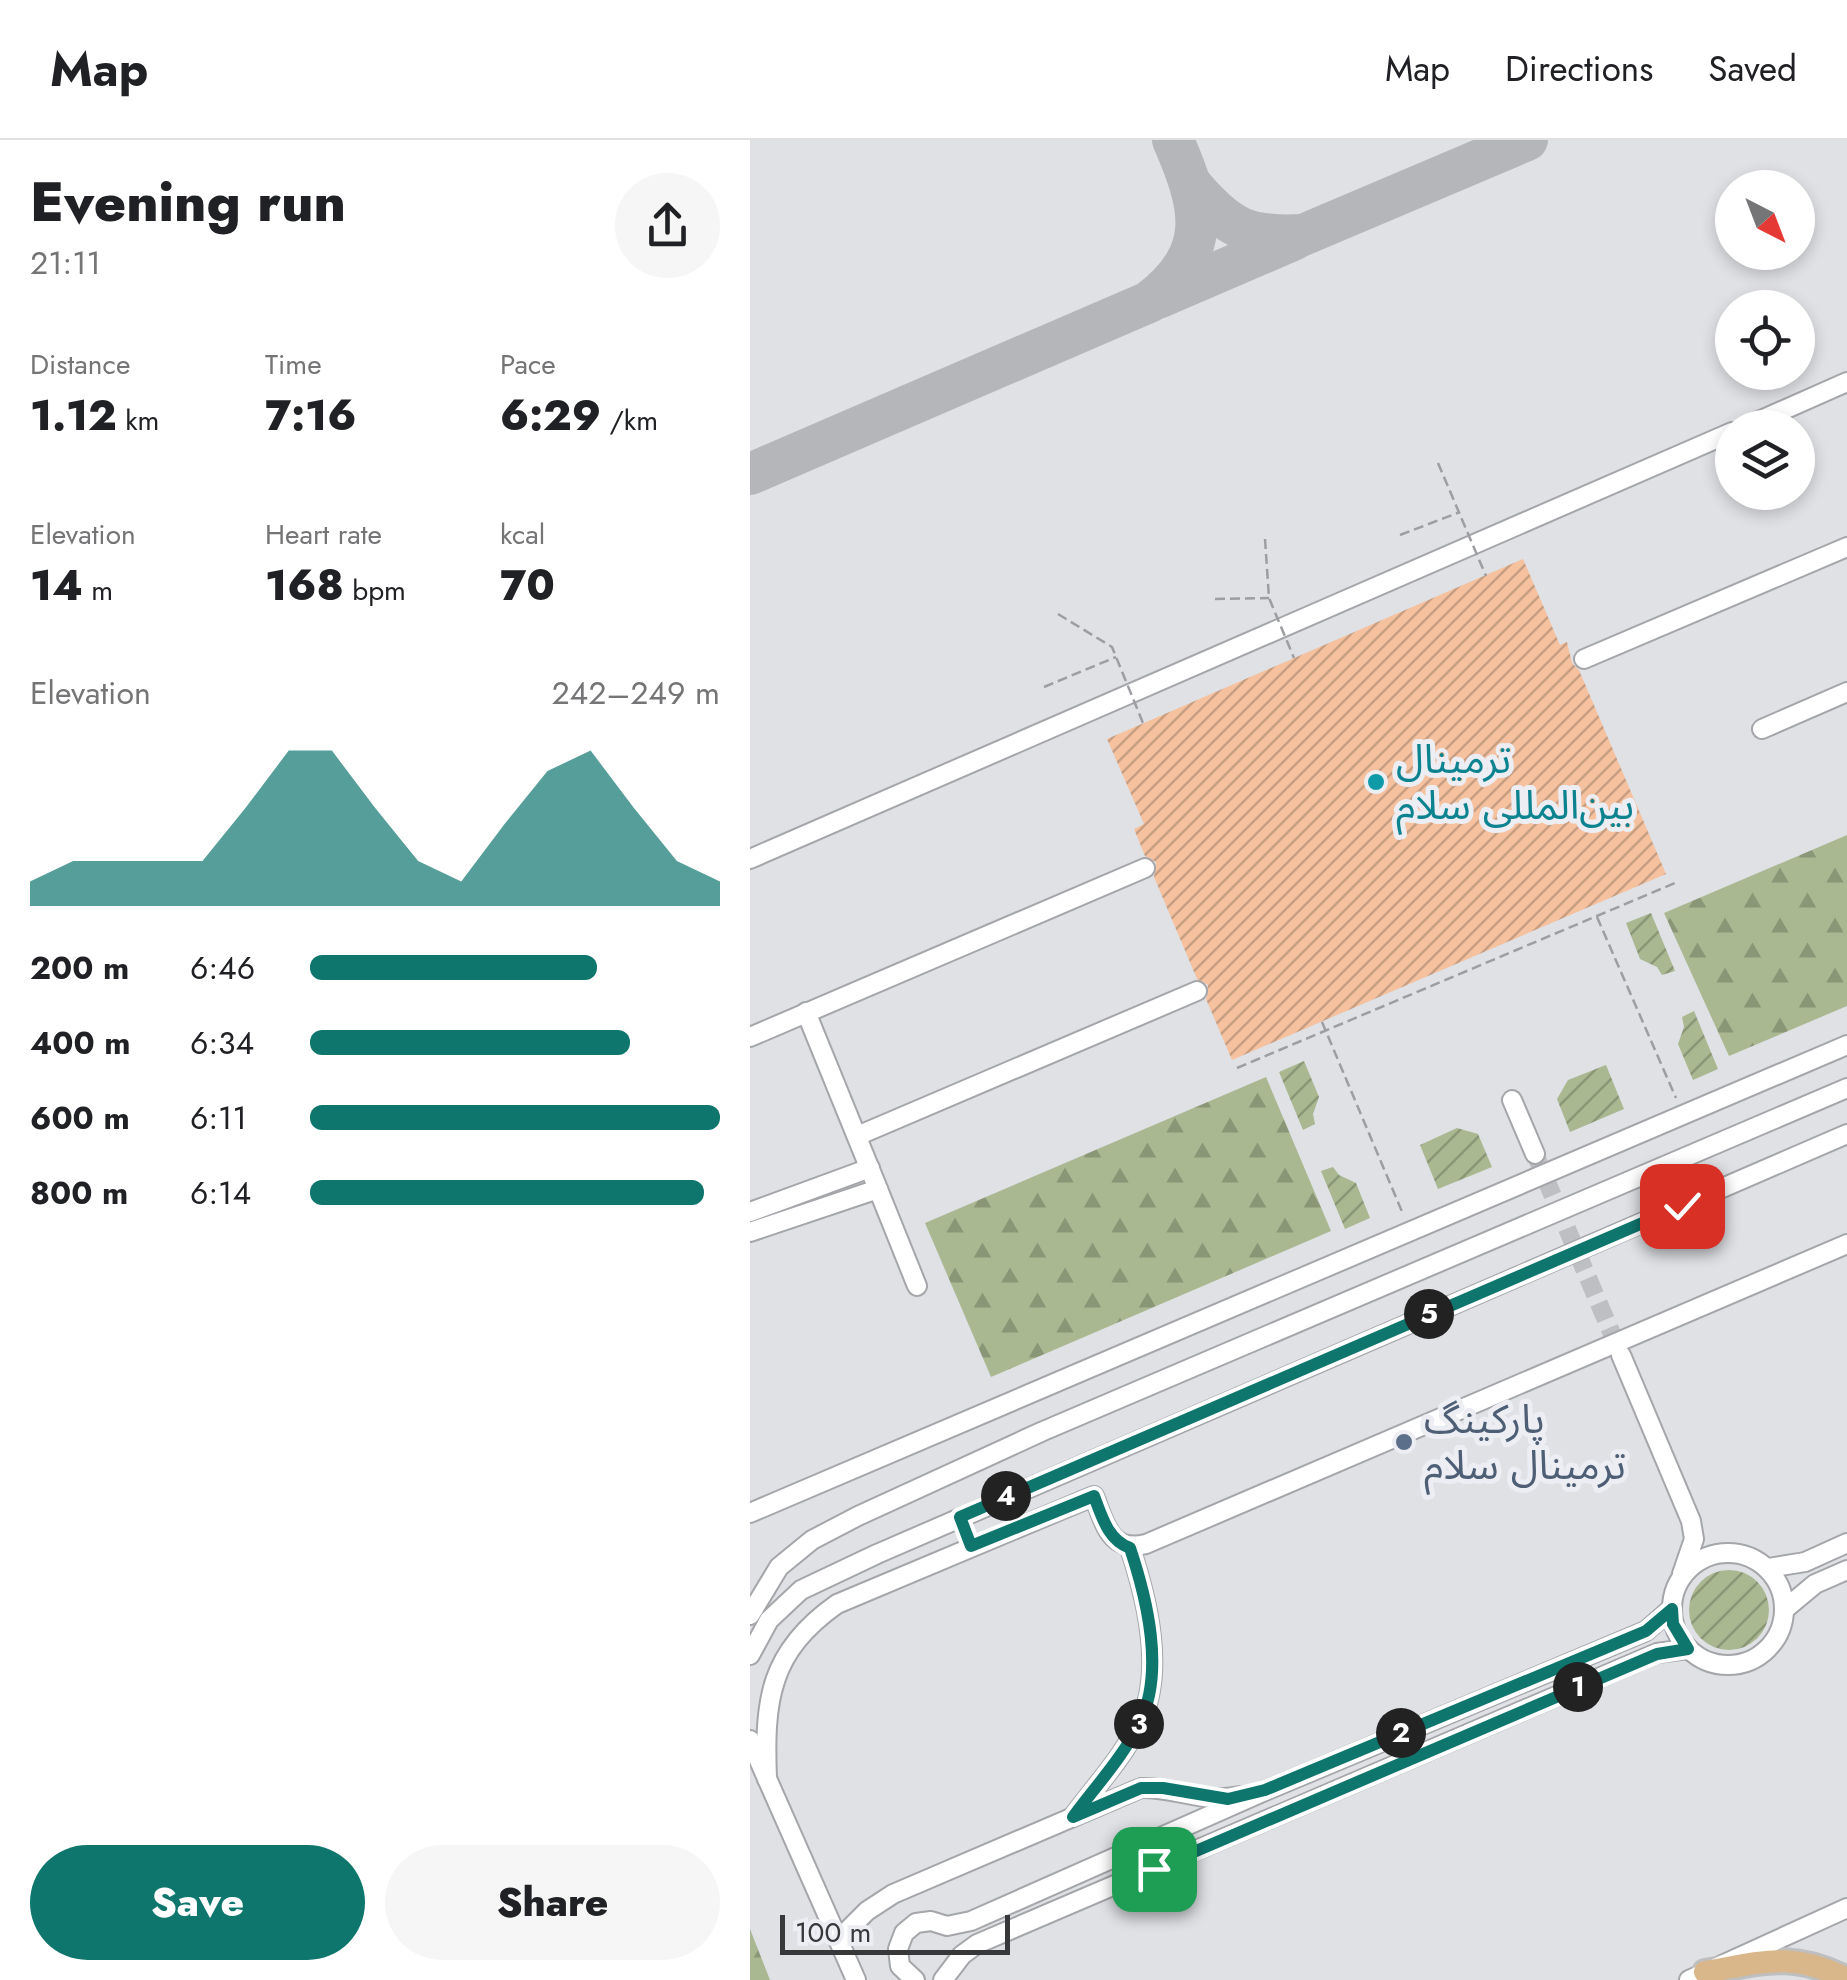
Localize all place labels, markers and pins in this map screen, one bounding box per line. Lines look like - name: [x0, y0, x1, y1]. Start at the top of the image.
- place label: ترمینال بین‌المللی سلام: [1396, 730, 1634, 835]
- marker: ترمینال بین‌المللی سلام: [1365, 771, 1387, 793]
- pin: [1640, 1164, 1725, 1249]
- pin: 5: [1404, 1289, 1454, 1339]
- place label: پارکینگ ترمینال سلام: [1424, 1390, 1626, 1495]
- marker: پارکینگ ترمینال سلام: [1393, 1431, 1415, 1453]
- pin: 4: [981, 1471, 1031, 1521]
- pin: 1: [1553, 1662, 1603, 1712]
- pin: 3: [1114, 1699, 1164, 1749]
- pin: 2: [1376, 1708, 1426, 1758]
- pin: [1112, 1827, 1197, 1912]

